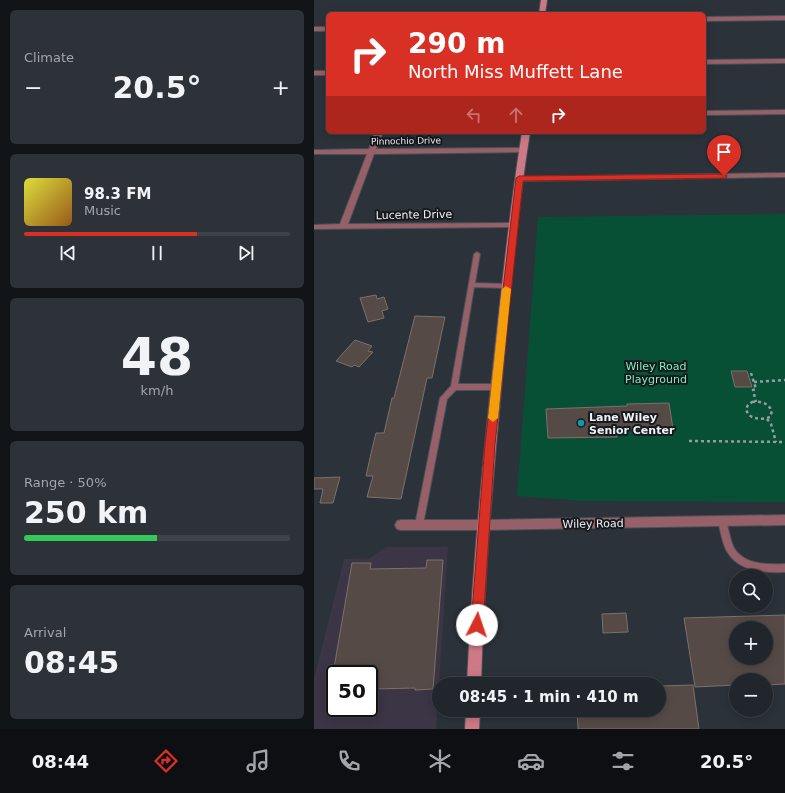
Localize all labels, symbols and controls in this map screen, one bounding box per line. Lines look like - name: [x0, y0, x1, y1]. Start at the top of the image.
- text: 290 m: [408, 27, 505, 60]
- icon: right: [342, 28, 394, 80]
- text: Climate: [24, 50, 74, 65]
- text: North Miss Muffett Lane: [408, 61, 623, 82]
- text: 20.5°: [112, 70, 202, 105]
- text: −: [24, 75, 42, 100]
- text: +: [272, 75, 290, 100]
- icon: left: [463, 104, 485, 126]
- icon: ahead: [505, 104, 527, 126]
- icon: right: [547, 104, 569, 126]
- street label: Pinnochio Drive: [371, 135, 442, 147]
- pin: [707, 135, 741, 176]
- icon: arrive: [713, 141, 735, 163]
- text: 98.3 FM: [84, 185, 151, 203]
- text: Music: [84, 203, 121, 218]
- street label: Lucente Drive: [376, 208, 453, 222]
- icon: previous: [57, 242, 79, 264]
- icon: pause: [146, 242, 168, 264]
- icon: next: [235, 242, 257, 264]
- text: 48: [121, 327, 193, 387]
- park label: Wiley Road Playground: [625, 360, 687, 386]
- text: km/h: [141, 383, 173, 398]
- place label: Lane Wiley Senior Center: [589, 411, 675, 437]
- marker: Lane Wiley Senior Center: [576, 418, 586, 428]
- text: Range · 50%: [24, 475, 107, 490]
- text: 250 km: [24, 495, 148, 530]
- street label: Wiley Road: [562, 517, 624, 531]
- map controls: [729, 569, 773, 717]
- button: search: [729, 569, 773, 613]
- position arrow: [456, 604, 498, 646]
- button: +: [729, 621, 773, 665]
- text: Arrival: [24, 625, 66, 640]
- text: 08:45: [24, 645, 120, 680]
- speed limit sign: 50: [326, 665, 378, 717]
- button: −: [729, 673, 773, 717]
- text: 08:45 · 1 min · 410 m: [459, 688, 639, 706]
- icon: directions: [152, 747, 180, 775]
- icon: music: [244, 747, 272, 775]
- icon: phone: [335, 747, 363, 775]
- icon: climate: [426, 747, 454, 775]
- icon: car: [517, 747, 545, 775]
- icon: filters: [609, 747, 637, 775]
- text: 08:44: [32, 751, 89, 772]
- text: 20.5°: [700, 751, 753, 772]

